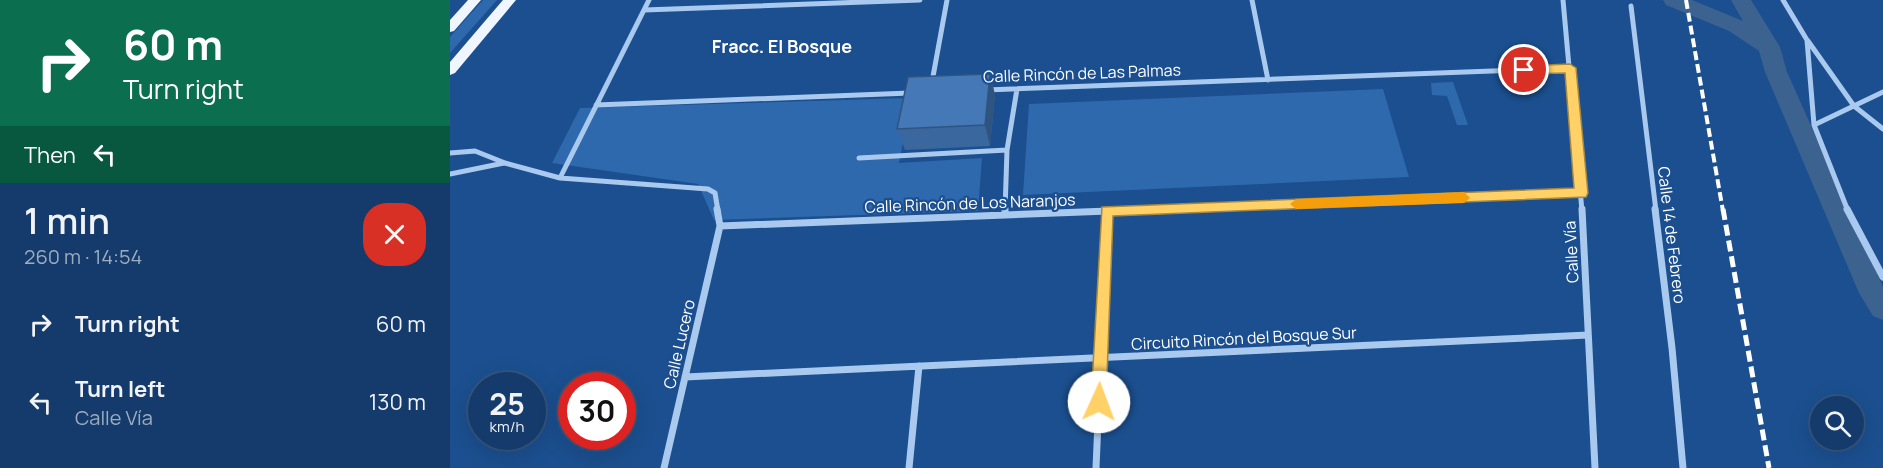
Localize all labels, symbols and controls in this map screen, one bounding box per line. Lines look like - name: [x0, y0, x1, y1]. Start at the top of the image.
- text: 60 m: [123, 15, 223, 73]
- icon: right: [24, 24, 102, 102]
- district label: Fracc. El Bosque: [712, 34, 852, 58]
- pin: [1498, 44, 1549, 95]
- icon: arrive: [1507, 53, 1540, 86]
- street label: Calle Rincón de Las Palmas: [983, 59, 1181, 87]
- text: Turn right: [123, 70, 244, 107]
- icon: left: [88, 138, 121, 171]
- text: Then: [24, 140, 76, 170]
- street label: Calle 14 de Febrero: [1653, 165, 1691, 305]
- street label: Calle Rincón de Los Naranjos: [864, 188, 1076, 218]
- text: 1 min: [24, 196, 110, 245]
- button: close: [363, 203, 426, 266]
- street label: Calle Vía: [1558, 220, 1584, 284]
- text: 260 m · 14:54: [24, 243, 142, 270]
- street label: Calle Lucero: [658, 297, 700, 391]
- icon: right: [24, 308, 57, 341]
- text: Turn right: [75, 309, 180, 339]
- text: 60 m: [376, 309, 426, 339]
- street label: Circuito Rincón del Bosque Sur: [1131, 321, 1358, 355]
- position arrow: [1067, 370, 1131, 434]
- speed limit sign: 30: [558, 372, 636, 450]
- text: Turn left: [75, 374, 165, 404]
- text: 25: [489, 383, 525, 424]
- icon: left: [24, 386, 57, 419]
- text: 130 m: [369, 387, 426, 417]
- map controls: [1810, 396, 1864, 450]
- button: search: [1810, 396, 1864, 450]
- text: Calle Vía: [75, 404, 153, 431]
- text: km/h: [490, 416, 524, 437]

